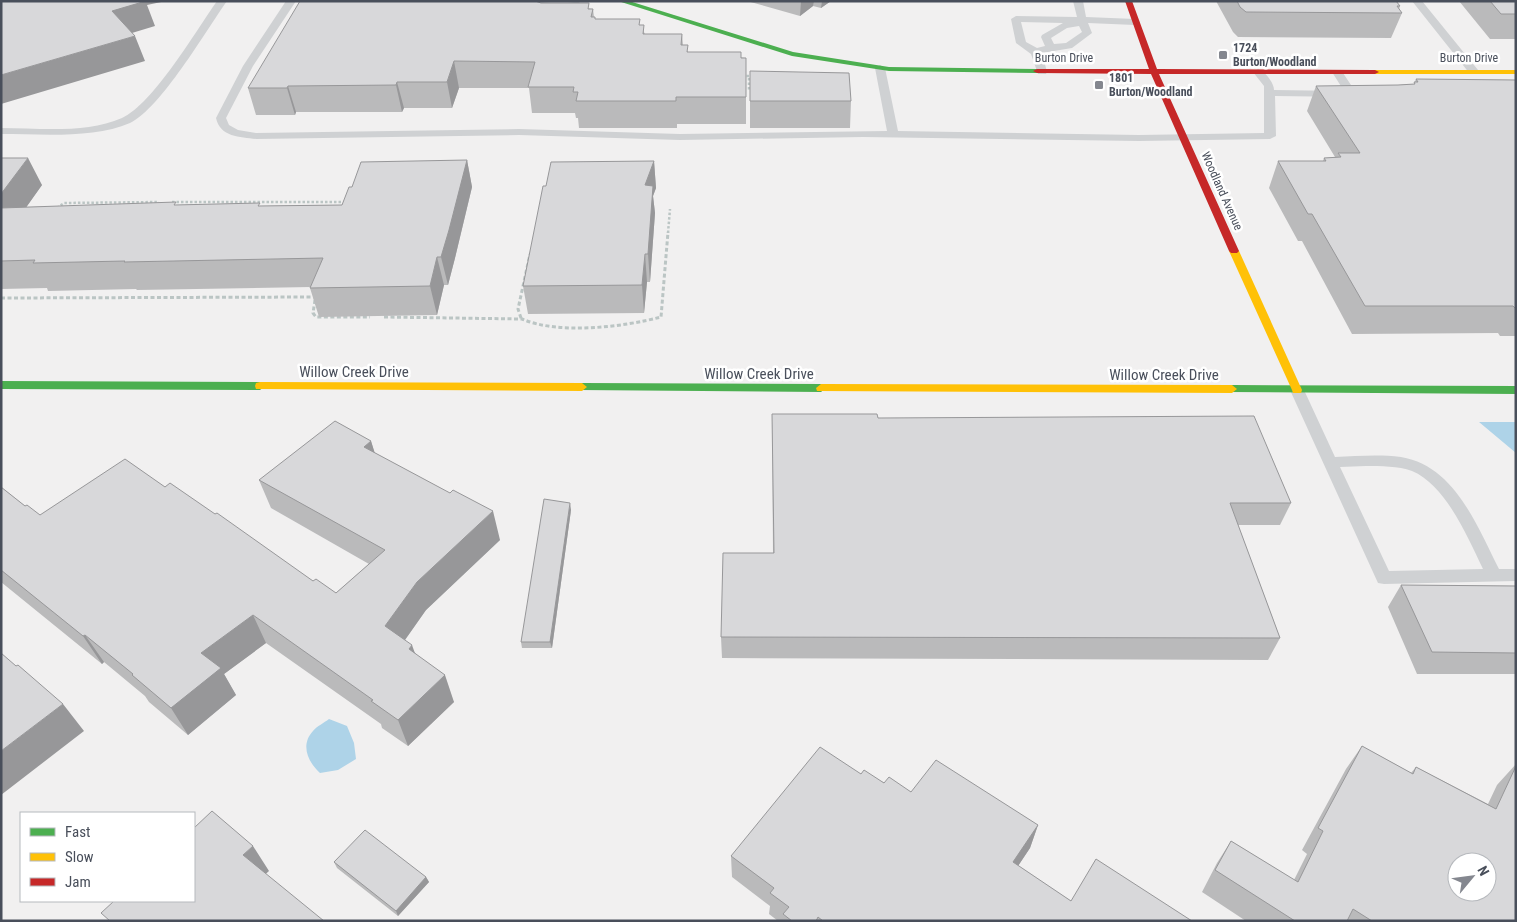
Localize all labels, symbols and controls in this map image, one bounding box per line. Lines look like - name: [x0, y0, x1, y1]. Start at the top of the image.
- place label: 1724 Burton/Woodland: [1233, 41, 1317, 69]
- marker: 1724 Burton/Woodland: [1217, 49, 1229, 61]
- street label: Burton Drive: [1035, 51, 1094, 65]
- street label: Burton Drive: [1440, 51, 1499, 65]
- place label: 1801 Burton/Woodland: [1109, 71, 1193, 99]
- marker: 1801 Burton/Woodland: [1093, 79, 1105, 91]
- street label: Woodland Avenue: [1198, 150, 1246, 233]
- street label: Willow Creek Drive: [299, 363, 409, 381]
- street label: Willow Creek Drive: [704, 365, 814, 383]
- street label: Willow Creek Drive: [1109, 366, 1219, 384]
- legend: [20, 812, 195, 902]
- text: Fast: [65, 823, 90, 841]
- text: Slow: [65, 848, 94, 866]
- north arrow: [1447, 852, 1497, 902]
- text: N: [1474, 863, 1492, 878]
- text: Jam: [65, 873, 91, 891]

